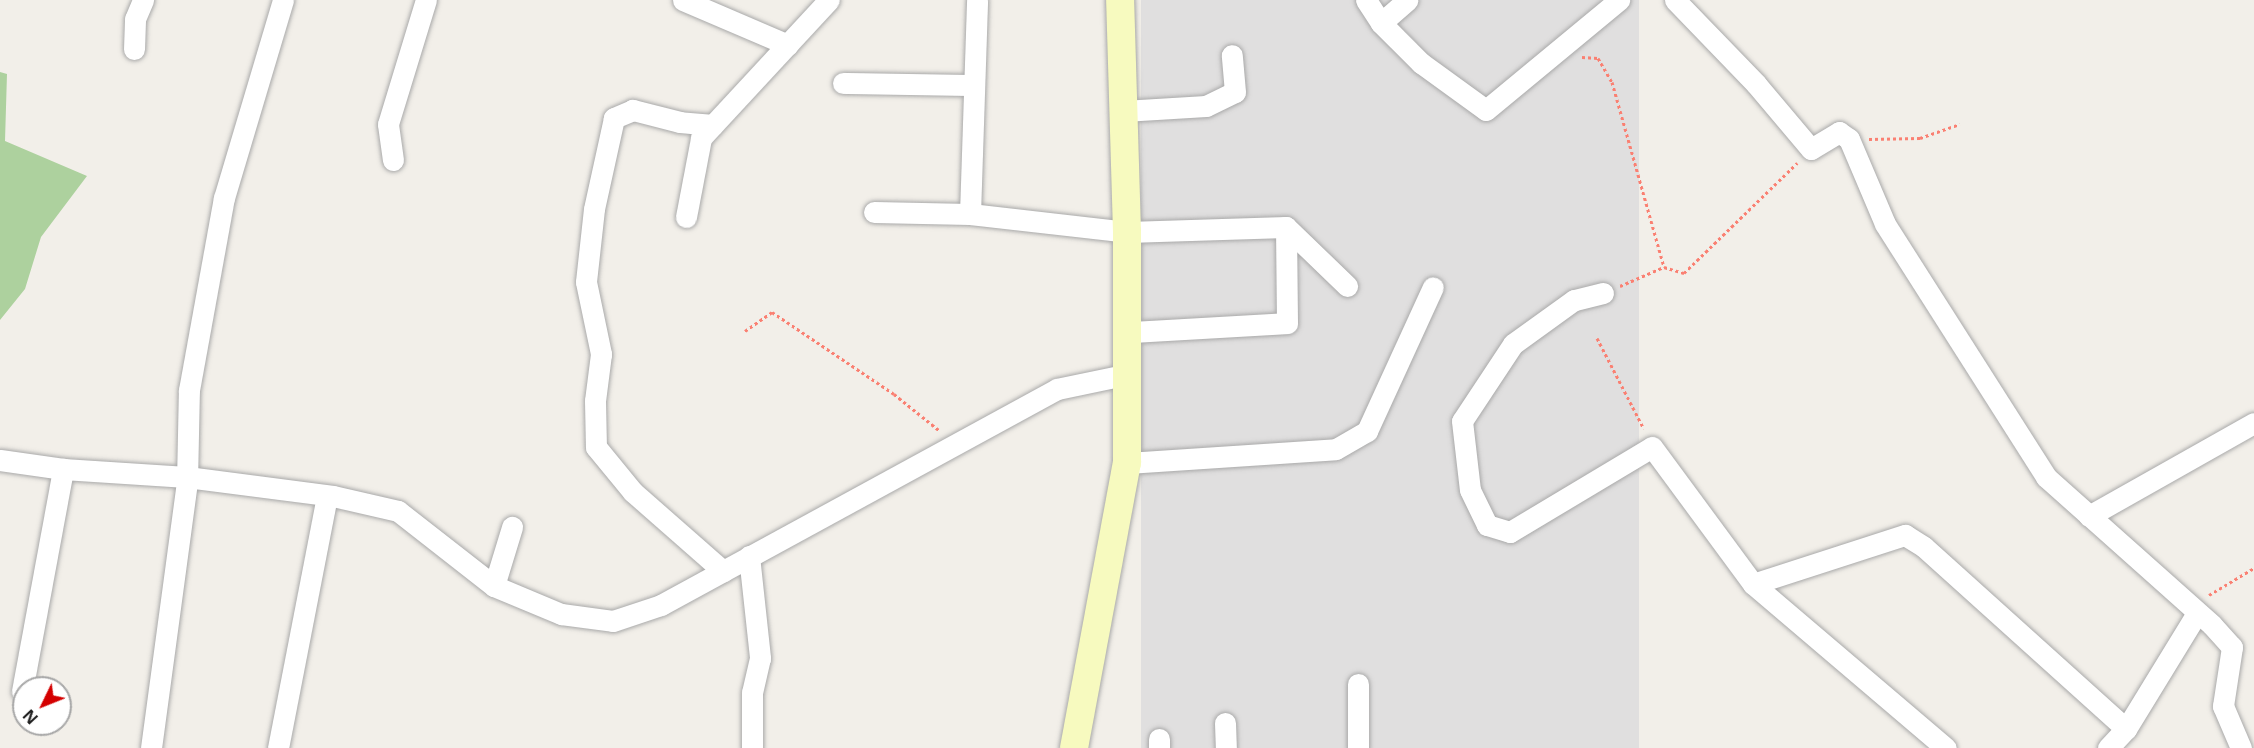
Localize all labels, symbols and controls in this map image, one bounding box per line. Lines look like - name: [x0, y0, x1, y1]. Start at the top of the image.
- north arrow: [12, 676, 72, 736]
- text: N: [18, 705, 43, 729]

